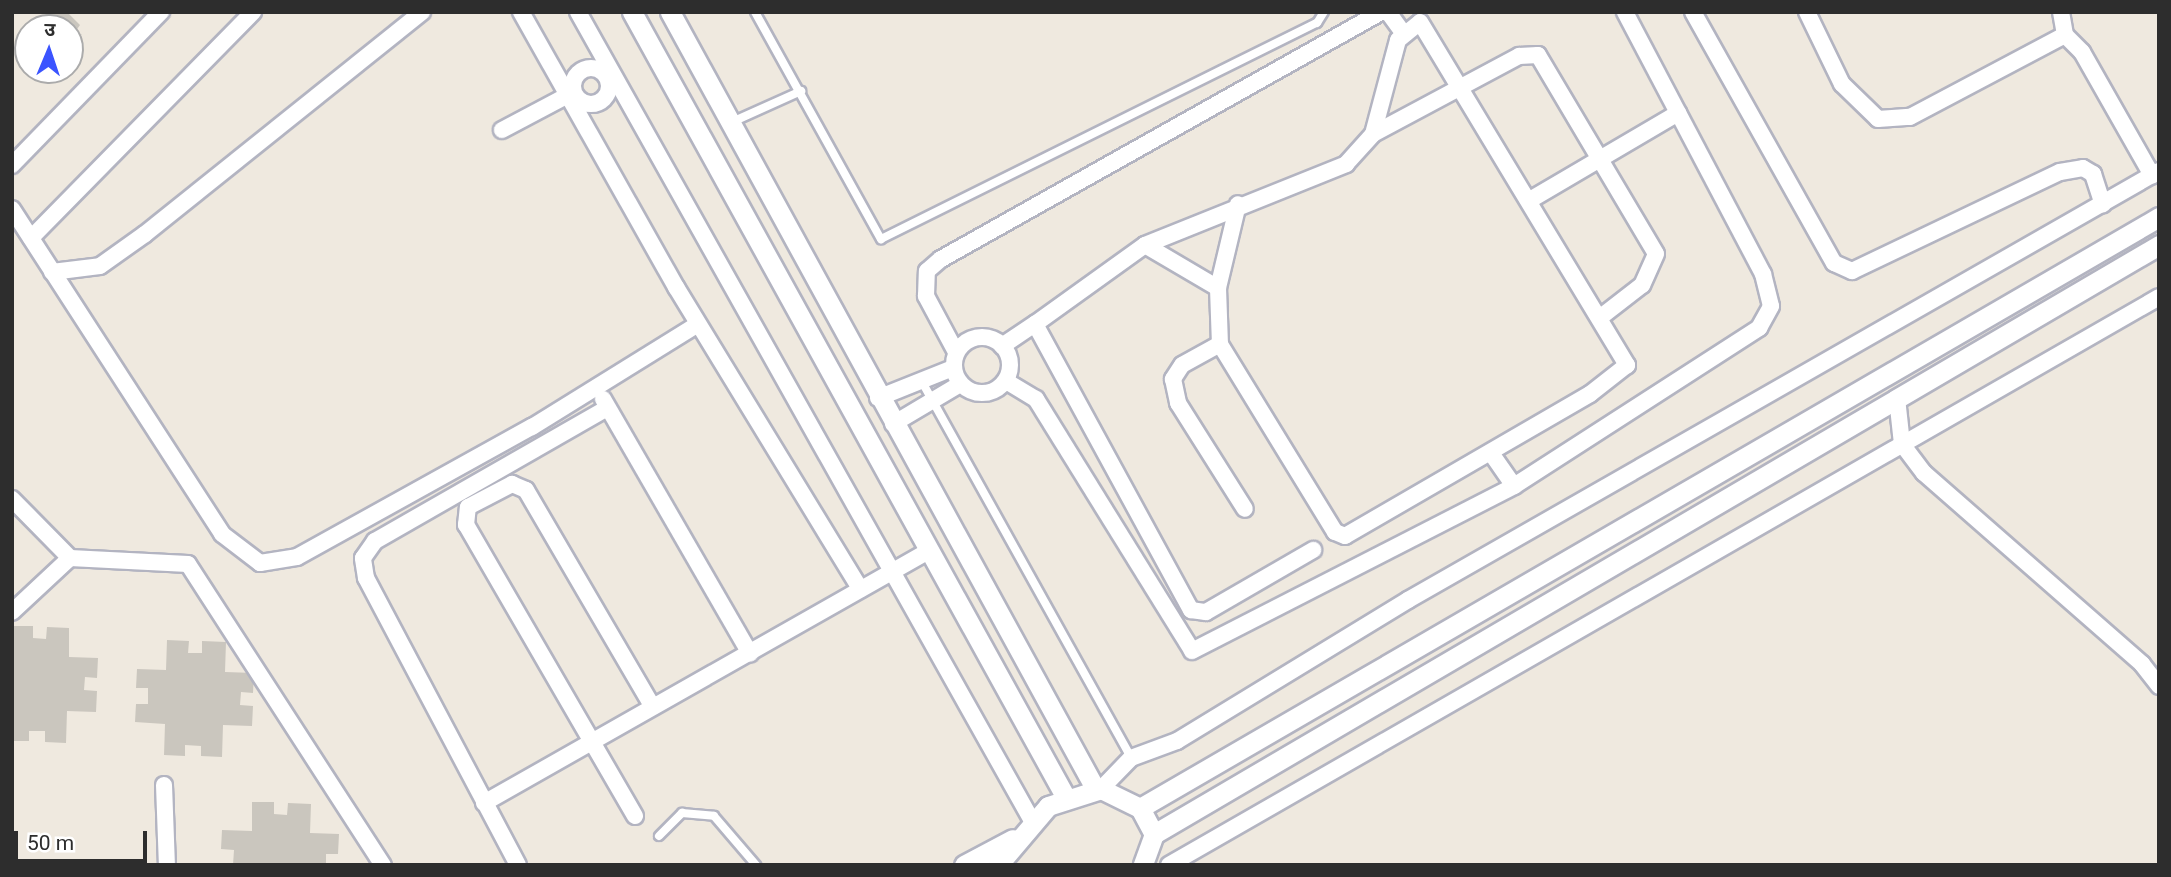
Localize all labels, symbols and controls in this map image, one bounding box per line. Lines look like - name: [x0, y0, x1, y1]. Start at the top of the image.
- north arrow: [14, 14, 84, 84]
- text: उ: [44, 18, 56, 41]
- scale bar: [18, 818, 150, 862]
- text: 50 m: [27, 831, 74, 855]

